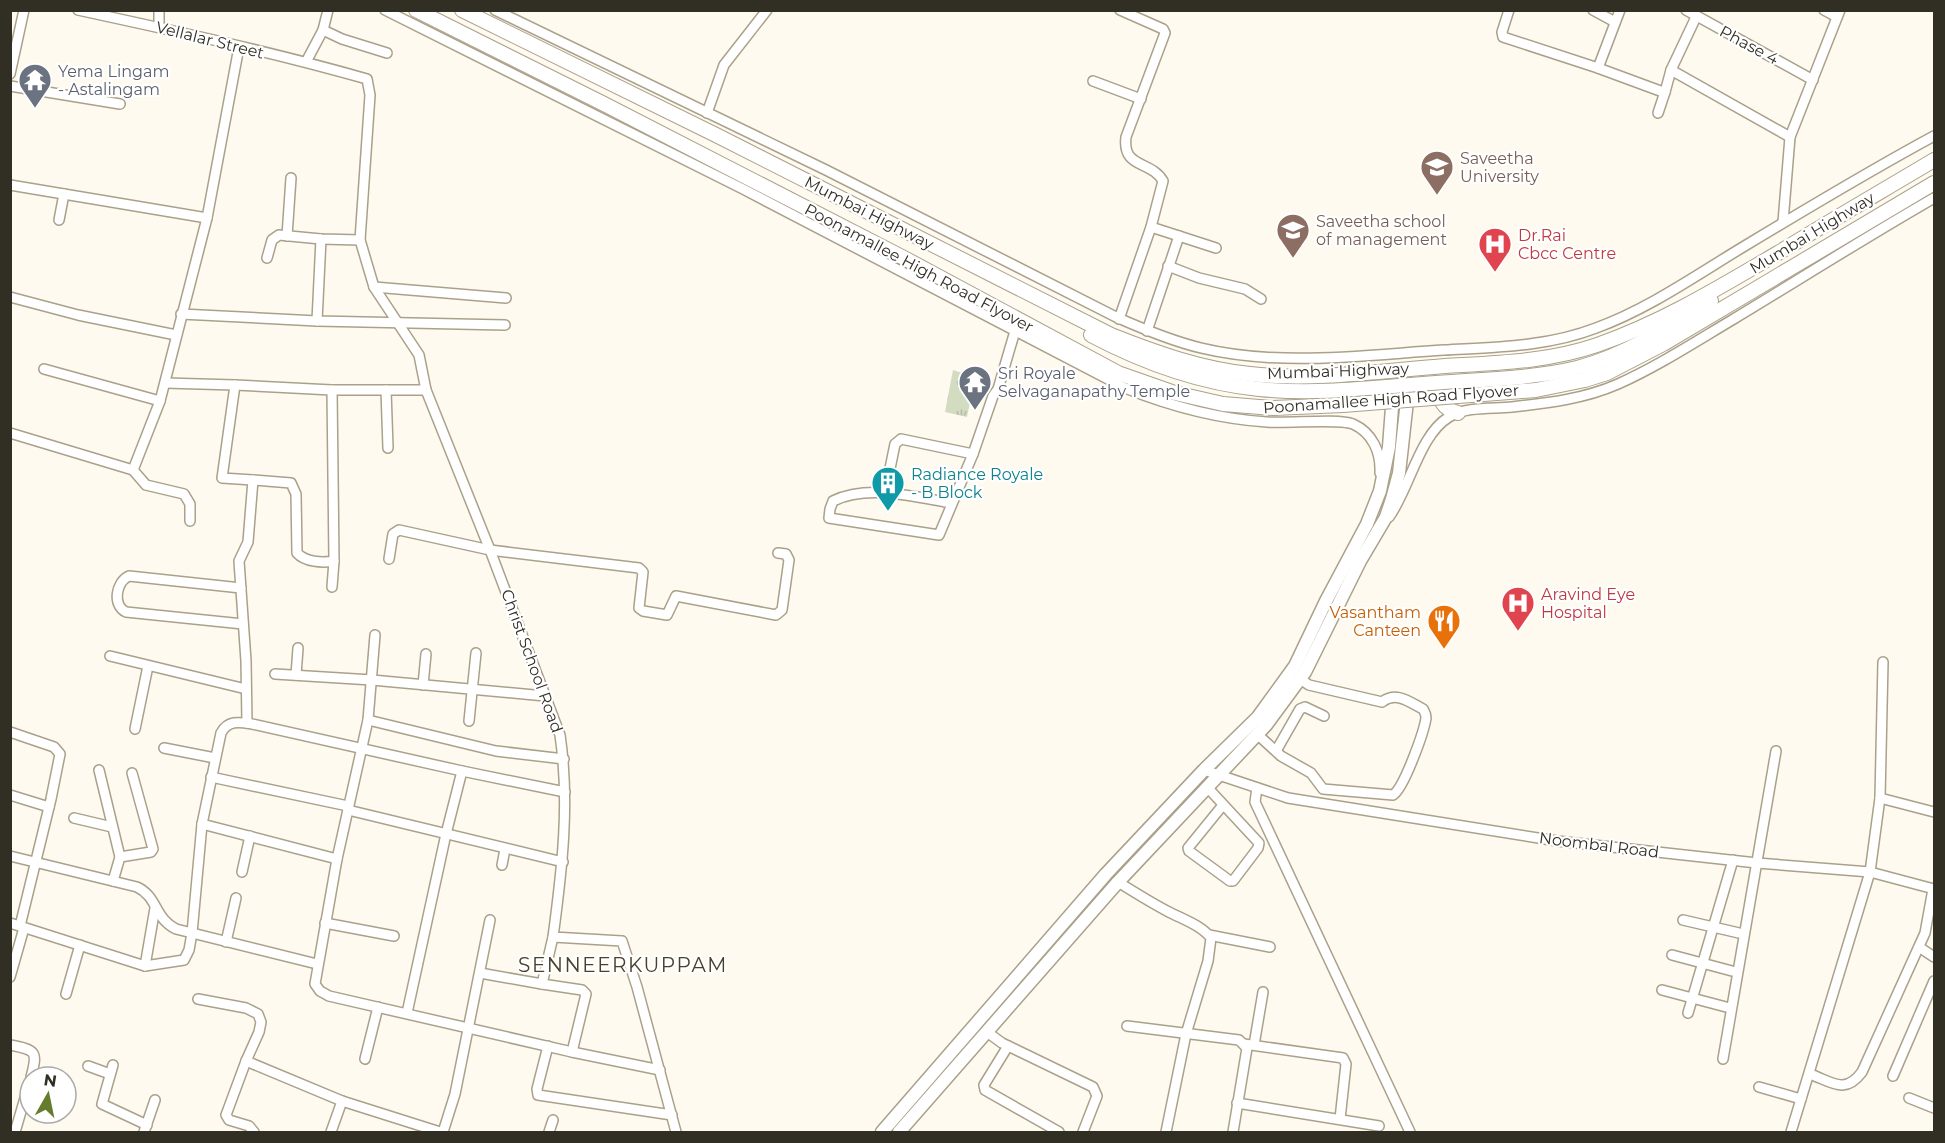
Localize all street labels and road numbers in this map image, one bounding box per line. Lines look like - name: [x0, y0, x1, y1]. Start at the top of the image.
- street label: Vellalar Street: [154, 17, 267, 63]
- street label: Phase 4: [1716, 22, 1782, 69]
- street label: Mumbai Highway: [801, 172, 937, 254]
- street label: Mumbai Highway: [1746, 188, 1878, 278]
- street label: Poonamallee High Road Flyover: [801, 199, 1037, 337]
- street label: Mumbai Highway: [1267, 359, 1410, 383]
- street label: Poonamallee High Road Flyover: [1262, 381, 1520, 417]
- street label: Christ School Road: [497, 587, 567, 735]
- street label: Noombal Road: [1538, 828, 1660, 862]

